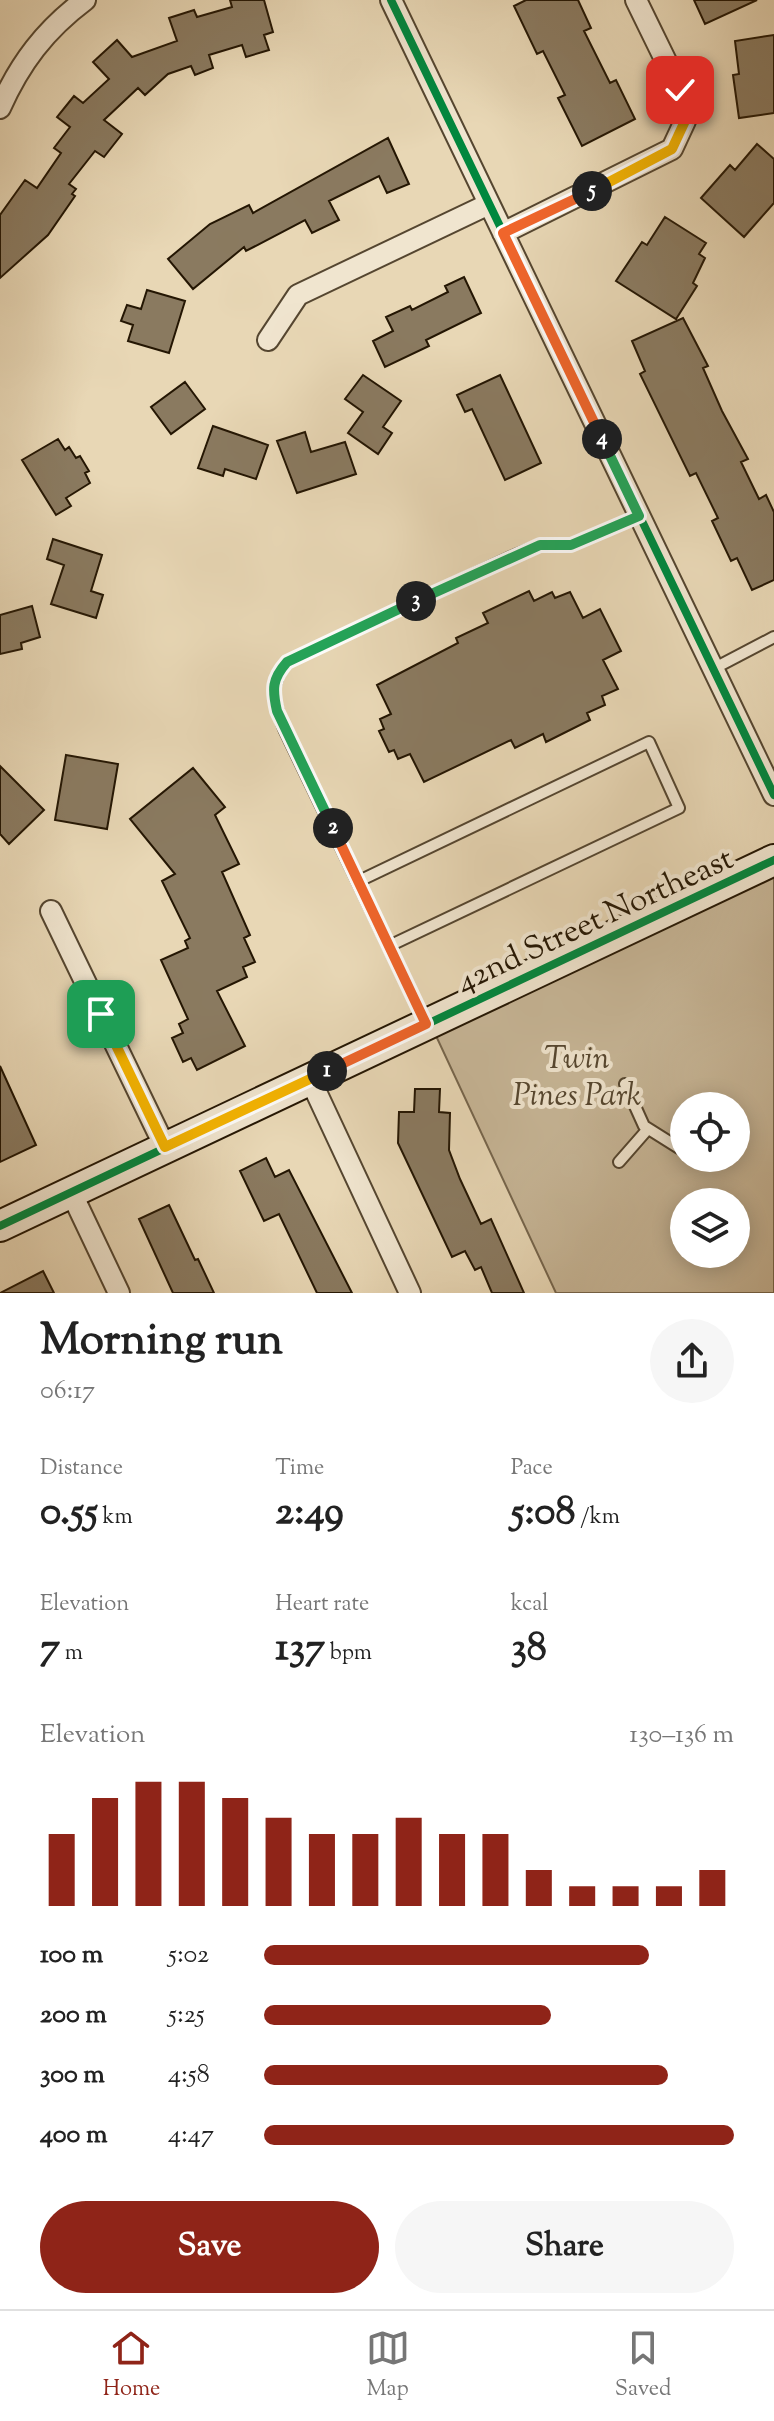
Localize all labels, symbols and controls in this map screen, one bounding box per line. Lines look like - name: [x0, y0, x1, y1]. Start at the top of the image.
- pin: [646, 56, 714, 124]
- icon: check: [658, 68, 702, 112]
- pin: 5: [572, 171, 612, 211]
- text: 5: [588, 175, 596, 207]
- pin: 4: [582, 419, 622, 459]
- text: 4: [596, 423, 608, 455]
- pin: 3: [396, 581, 436, 621]
- text: 3: [412, 585, 420, 617]
- pin: 2: [313, 808, 353, 848]
- text: 2: [328, 812, 338, 844]
- street label: 42nd Street Northeast: [449, 837, 742, 1006]
- pin: [67, 980, 135, 1048]
- icon: arrive: [79, 992, 123, 1036]
- park label: Twin Pines Park: [513, 1037, 641, 1120]
- pin: 1: [307, 1051, 347, 1091]
- text: 1: [323, 1055, 331, 1087]
- map controls: [670, 1092, 750, 1268]
- button: locate: [670, 1092, 750, 1172]
- button: layers: [670, 1188, 750, 1268]
- text: Morning run: [40, 1311, 283, 1374]
- button: share: [650, 1319, 734, 1403]
- text: 06:17: [40, 1373, 95, 1410]
- text: Distance: [40, 1453, 123, 1485]
- text: Time: [275, 1453, 324, 1485]
- text: Pace: [511, 1453, 553, 1485]
- text: 0.55: [40, 1485, 98, 1542]
- text: 2:49: [275, 1485, 344, 1542]
- text: 5:08: [511, 1485, 576, 1542]
- text: km: [98, 1502, 133, 1534]
- text: /km: [576, 1502, 620, 1534]
- text: Elevation: [40, 1589, 129, 1621]
- text: Heart rate: [275, 1589, 369, 1621]
- text: kcal: [511, 1589, 548, 1621]
- text: 7: [40, 1621, 60, 1678]
- text: 137: [275, 1621, 325, 1678]
- text: 38: [511, 1621, 547, 1678]
- text: m: [60, 1638, 83, 1670]
- text: bpm: [325, 1638, 372, 1670]
- text: Elevation: [40, 1717, 145, 1754]
- text: 130–136 m: [629, 1717, 734, 1754]
- text: 100 m: [40, 1937, 103, 1974]
- text: 5:02: [168, 1937, 209, 1974]
- text: 200 m: [40, 1997, 107, 2034]
- text: 5:25: [168, 1997, 205, 2034]
- text: 300 m: [40, 2057, 105, 2094]
- text: 4:58: [168, 2057, 210, 2094]
- text: 400 m: [40, 2117, 107, 2154]
- text: 4:47: [168, 2117, 214, 2154]
- button: Save: [40, 2201, 379, 2293]
- button: Share: [395, 2201, 734, 2293]
- tab: Home: [103, 2326, 160, 2406]
- tab: Map: [366, 2326, 410, 2406]
- tab: Saved: [615, 2326, 671, 2406]

